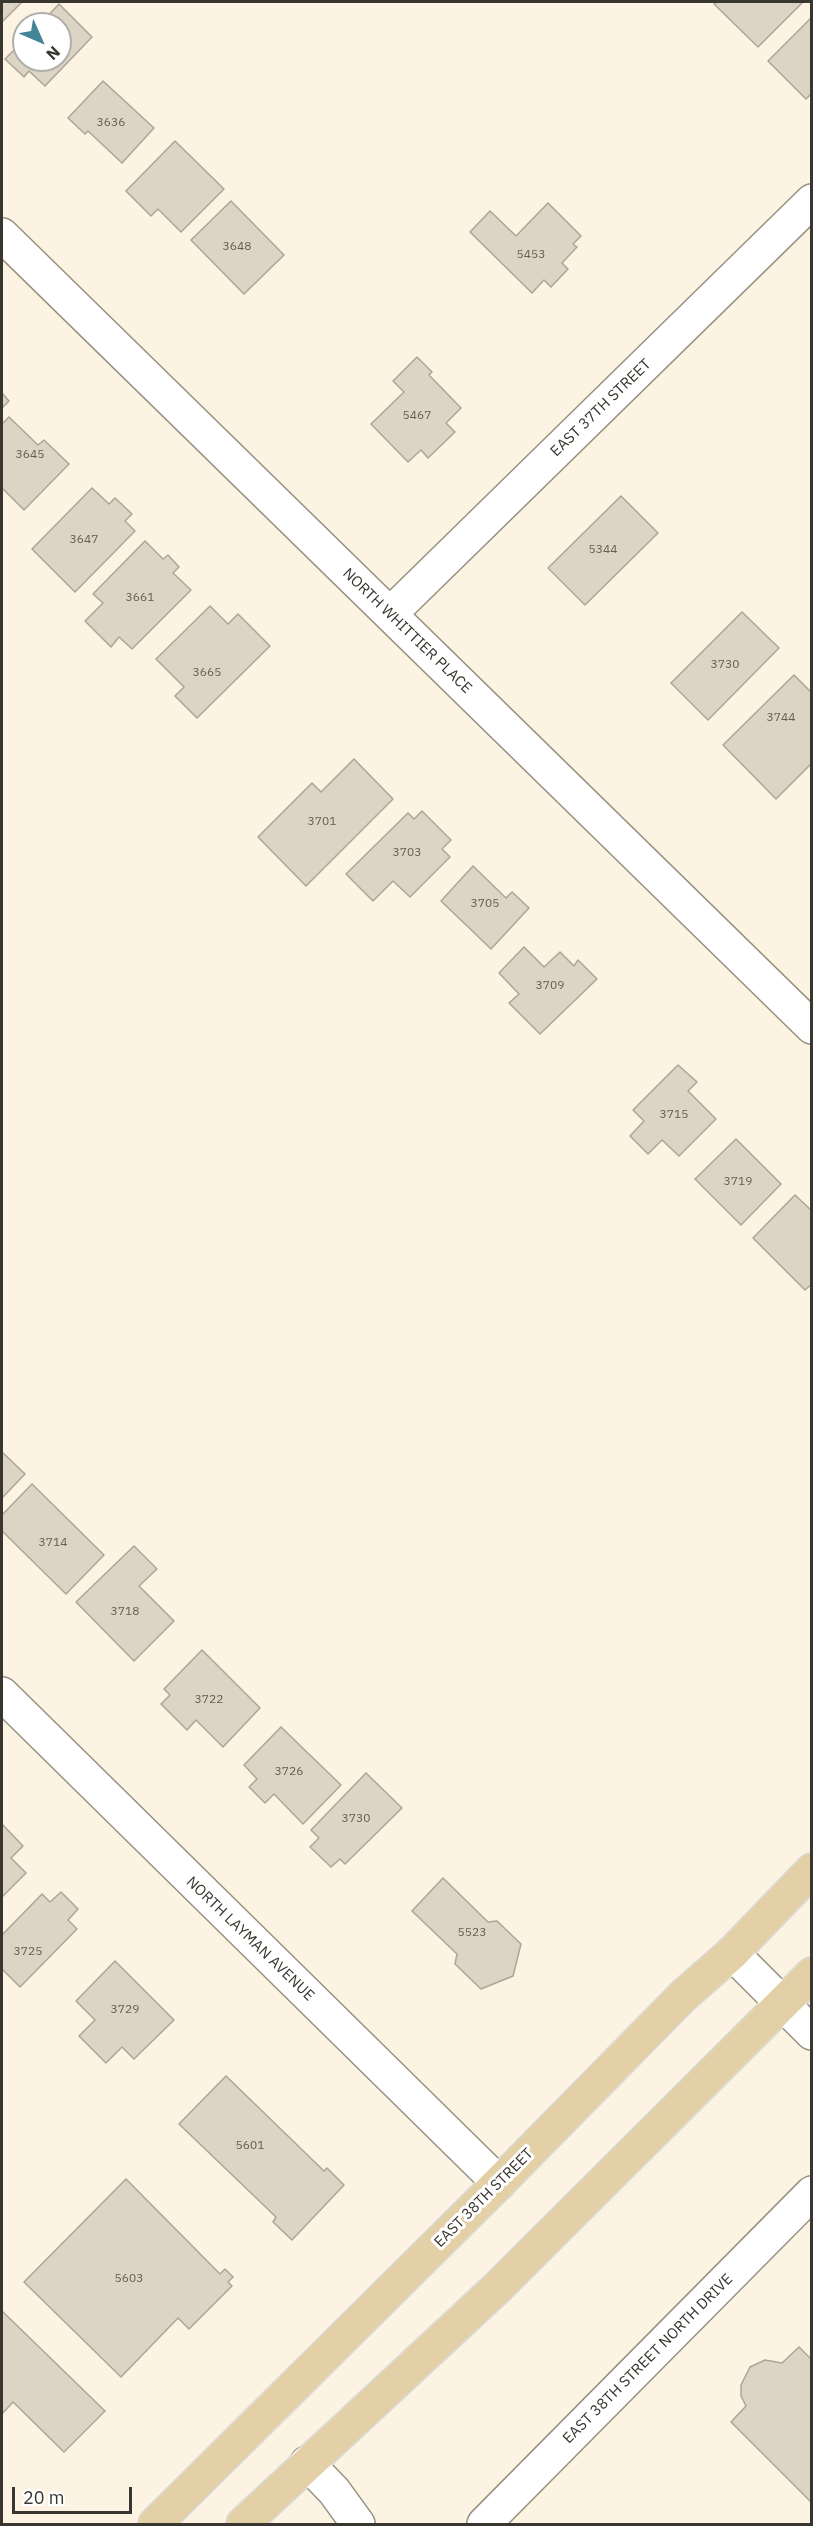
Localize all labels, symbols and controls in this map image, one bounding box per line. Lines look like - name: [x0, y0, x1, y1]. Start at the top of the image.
- north arrow: [12, 12, 72, 72]
- text: N: [42, 42, 64, 64]
- house number: 3636: [97, 116, 125, 130]
- house number: 3648: [223, 240, 251, 254]
- house number: 5453: [517, 248, 545, 262]
- street label: EAST 37TH STREET: [547, 356, 655, 460]
- house number: 5467: [403, 409, 431, 423]
- house number: 3645: [16, 448, 44, 462]
- house number: 3647: [70, 533, 98, 547]
- house number: 5344: [589, 543, 617, 557]
- street label: NORTH WHITTIER PLACE: [339, 565, 475, 697]
- house number: 3661: [126, 591, 154, 605]
- house number: 3730: [711, 658, 739, 672]
- house number: 3665: [193, 666, 221, 680]
- house number: 3744: [767, 711, 795, 725]
- house number: 3701: [308, 815, 336, 829]
- house number: 3703: [393, 846, 421, 860]
- house number: 3705: [471, 897, 499, 911]
- house number: 3709: [536, 979, 564, 993]
- house number: 3715: [660, 1108, 688, 1122]
- house number: 3719: [724, 1175, 752, 1189]
- house number: 3714: [39, 1536, 67, 1550]
- house number: 3718: [111, 1605, 139, 1619]
- house number: 3722: [195, 1693, 223, 1707]
- house number: 3726: [275, 1765, 303, 1779]
- house number: 3730: [342, 1812, 370, 1826]
- street label: NORTH LAYMAN AVENUE: [182, 1873, 318, 2005]
- house number: 5523: [458, 1926, 486, 1940]
- house number: 3725: [14, 1945, 42, 1959]
- house number: 3729: [111, 2003, 139, 2017]
- house number: 5601: [236, 2139, 264, 2153]
- street label: EAST 38TH STREET: [431, 2145, 537, 2251]
- street label: EAST 38TH STREET NORTH DRIVE: [559, 2270, 737, 2448]
- house number: 5603: [115, 2272, 143, 2286]
- scale bar: [15, 2475, 135, 2513]
- text: 20 m: [23, 2486, 65, 2509]

